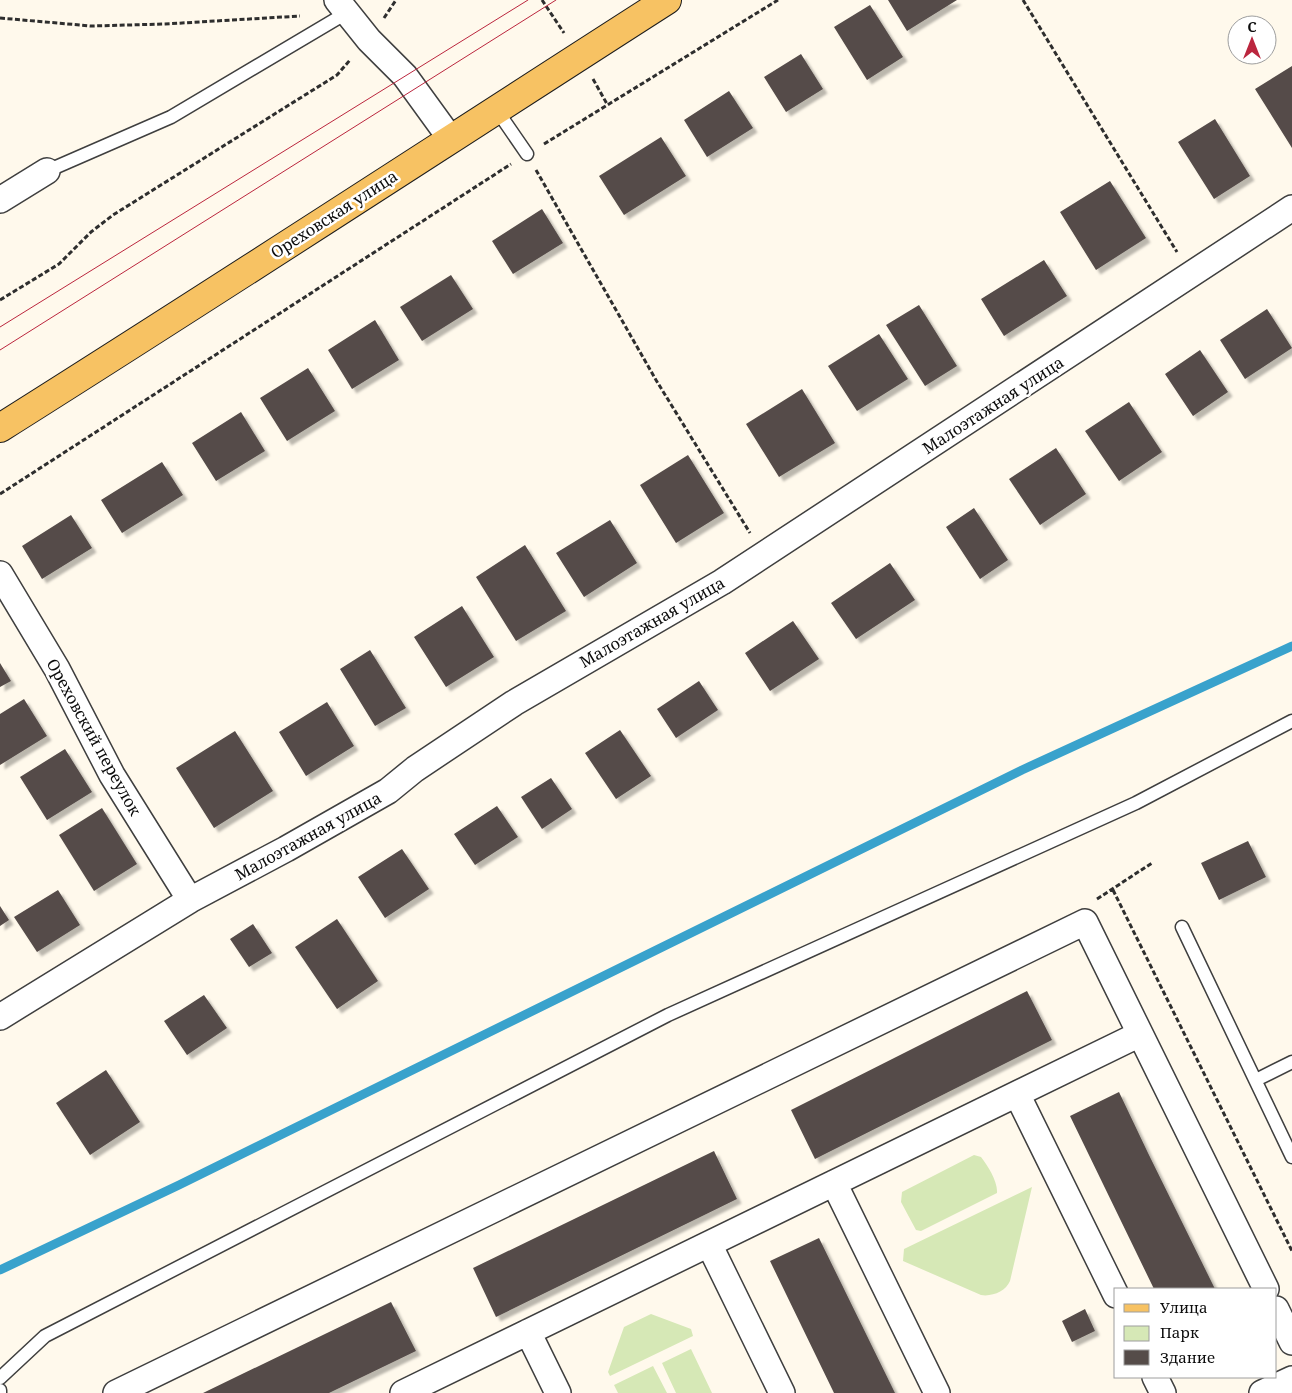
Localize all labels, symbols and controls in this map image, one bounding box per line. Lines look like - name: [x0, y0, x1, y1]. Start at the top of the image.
- north arrow: [1227, 15, 1277, 65]
- text: С: [1247, 17, 1257, 36]
- street label: Ореховская улица: [266, 165, 402, 263]
- street label: Малоэтажная улица: [918, 351, 1068, 459]
- street label: Малоэтажная улица: [575, 571, 729, 673]
- street label: Ореховский переулок: [42, 654, 147, 820]
- street label: Малоэтажная улица: [231, 787, 385, 885]
- legend: [1114, 1288, 1277, 1378]
- text: Улица: [1160, 1297, 1208, 1317]
- text: Парк: [1160, 1322, 1199, 1342]
- text: Здание: [1160, 1347, 1215, 1367]

